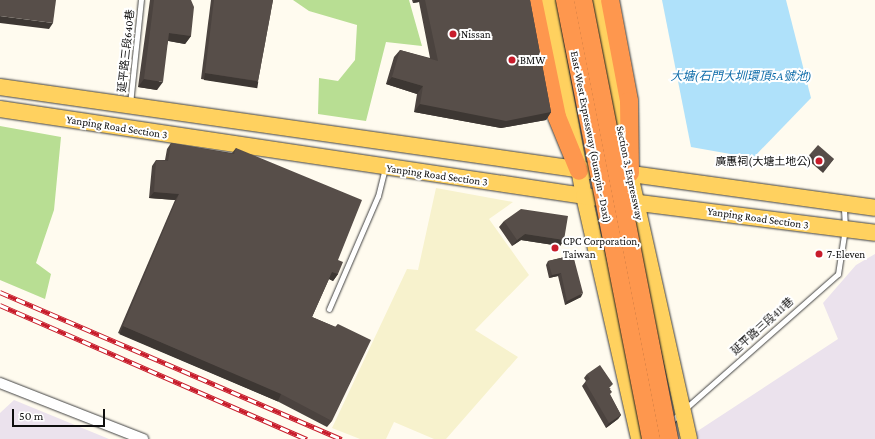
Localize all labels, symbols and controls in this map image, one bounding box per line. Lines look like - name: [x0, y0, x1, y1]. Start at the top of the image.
- street label: 延平路三段640巷: [115, 9, 137, 93]
- place label: Nissan: [461, 27, 491, 41]
- marker: Nissan: [448, 29, 458, 39]
- street label: East-West Expressway (Guanyin - Daxi): [568, 50, 614, 224]
- place label: BMW: [520, 53, 545, 67]
- marker: BMW: [507, 55, 517, 65]
- water label: 大塘(石門大圳環頂5A號池): [671, 70, 811, 84]
- street label: Yanping Road Section 3: [66, 112, 168, 142]
- street label: Section 3, Expressway: [614, 125, 646, 221]
- place label: 廣惠祠(大塘土地公): [715, 154, 811, 168]
- marker: 廣惠祠(大塘土地公): [814, 156, 824, 166]
- street label: Yanping Road Section 3: [385, 161, 489, 189]
- street label: Yanping Road Section 3: [706, 204, 810, 232]
- place label: CPC Corporation, Taiwan: [563, 235, 640, 261]
- marker: CPC Corporation, Taiwan: [550, 243, 560, 253]
- place label: 7-Eleven: [827, 247, 865, 261]
- marker: 7-Eleven: [814, 249, 824, 259]
- street label: 延平路三段411巷: [728, 295, 796, 357]
- scale bar: [14, 401, 107, 427]
- text: 50 m: [19, 409, 43, 423]

